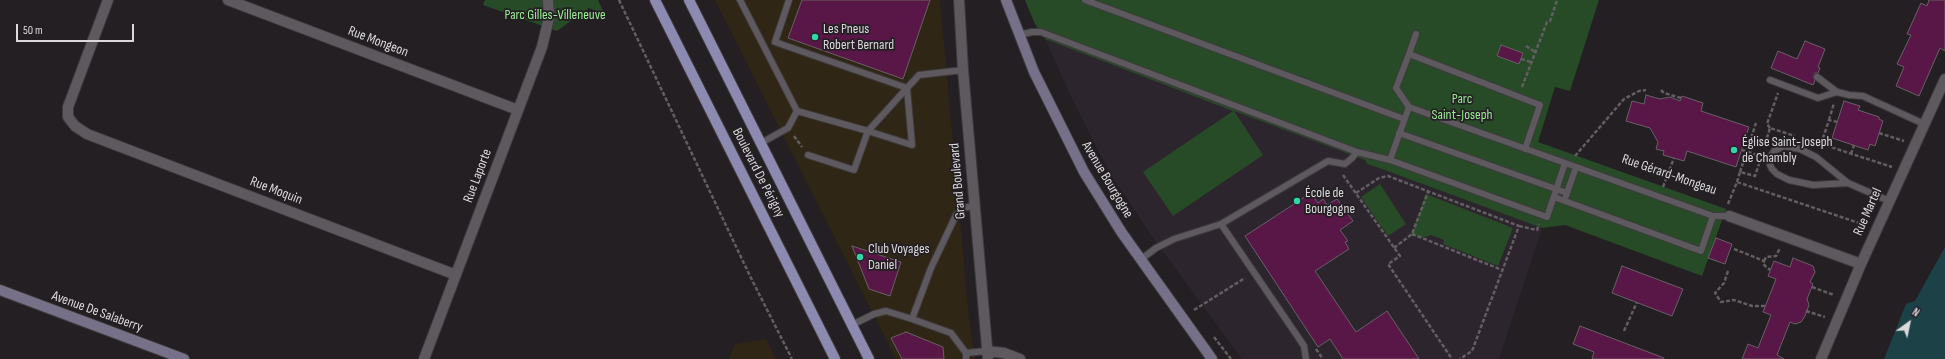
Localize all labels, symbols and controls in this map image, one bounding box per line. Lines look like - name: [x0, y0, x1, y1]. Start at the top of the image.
- park label: Parc Gilles-Villeneuve: [504, 7, 606, 23]
- scale bar: [18, 16, 136, 42]
- place label: Les Pneus Robert Bernard: [823, 21, 894, 54]
- text: 50 m: [23, 23, 43, 38]
- street label: Rue Mongeon: [345, 23, 411, 61]
- marker: Les Pneus Robert Bernard: [810, 32, 820, 42]
- park label: Parc Saint-Joseph: [1432, 91, 1492, 124]
- street label: Boulevard De Périgny: [728, 125, 788, 221]
- place label: Église Saint-Joseph de Chambly: [1742, 134, 1833, 166]
- street label: Avenue Bourgogne: [1078, 139, 1136, 221]
- street label: Grand Boulevard: [946, 142, 970, 220]
- marker: Église Saint-Joseph de Chambly: [1729, 145, 1739, 155]
- street label: Rue Laporte: [460, 147, 496, 205]
- street label: Rue Gérard-Mongeau: [1619, 151, 1719, 199]
- street label: Rue Moquin: [248, 173, 304, 209]
- place label: École de Bourgogne: [1305, 185, 1355, 218]
- street label: Rue Martel: [1850, 186, 1886, 238]
- marker: École de Bourgogne: [1292, 196, 1302, 206]
- place label: Club Voyages Daniel: [868, 241, 930, 274]
- marker: Club Voyages Daniel: [855, 252, 865, 262]
- street label: Avenue De Salaberry: [49, 288, 145, 336]
- north arrow: [1889, 303, 1929, 343]
- text: N: [1910, 305, 1922, 320]

